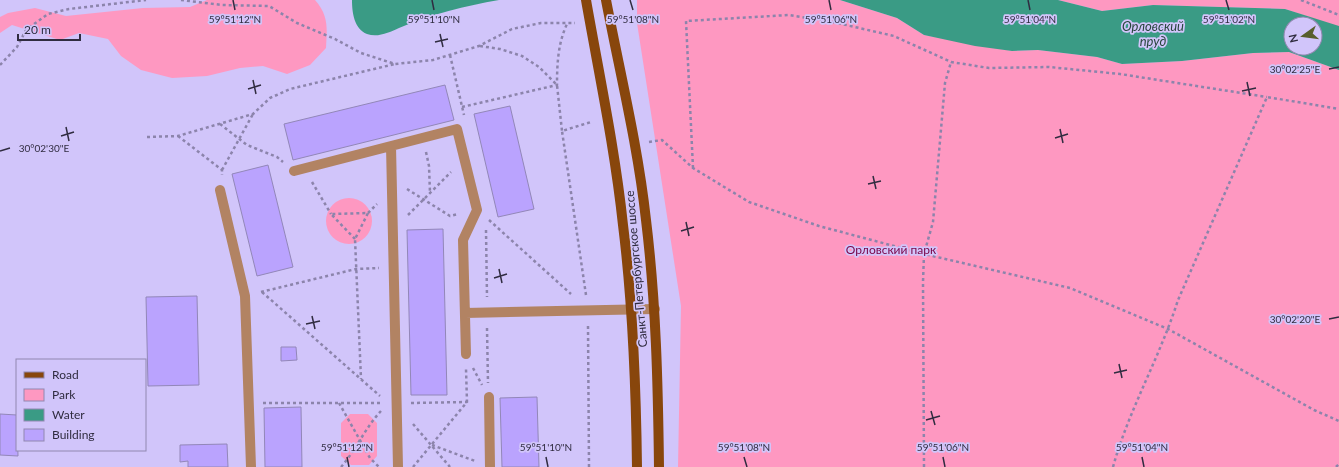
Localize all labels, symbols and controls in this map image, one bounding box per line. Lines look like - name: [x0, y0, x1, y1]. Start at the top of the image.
- text: 59°51'12"N: [209, 13, 261, 25]
- text: 59°51'10"N: [408, 13, 460, 25]
- text: 59°51'08"N: [607, 13, 659, 25]
- text: 59°51'06"N: [805, 13, 857, 25]
- text: 59°51'04"N: [1004, 13, 1056, 25]
- text: 59°51'02"N: [1203, 13, 1255, 25]
- scale bar: [18, 16, 80, 42]
- north arrow: [1283, 16, 1323, 56]
- water label: Орловский пруд: [1122, 18, 1184, 49]
- text: 20 m: [24, 22, 51, 37]
- text: N: [1285, 33, 1300, 44]
- text: 30°02'25"E: [1270, 63, 1320, 75]
- text: 30°02'30"E: [19, 142, 69, 154]
- street label: Санкт-Петербургское шоссе: [622, 190, 650, 348]
- park label: Орловский парк: [846, 242, 937, 257]
- text: 30°02'20"E: [1270, 313, 1320, 325]
- legend: [16, 359, 146, 451]
- text: Road: [52, 367, 79, 382]
- text: Park: [52, 387, 76, 402]
- text: Water: [52, 407, 85, 422]
- text: Building: [52, 427, 95, 442]
- text: 59°51'12"N: [321, 441, 373, 453]
- text: 59°51'10"N: [520, 441, 572, 453]
- text: 59°51'08"N: [718, 441, 770, 453]
- text: 59°51'06"N: [917, 441, 969, 453]
- text: 59°51'04"N: [1116, 441, 1168, 453]

